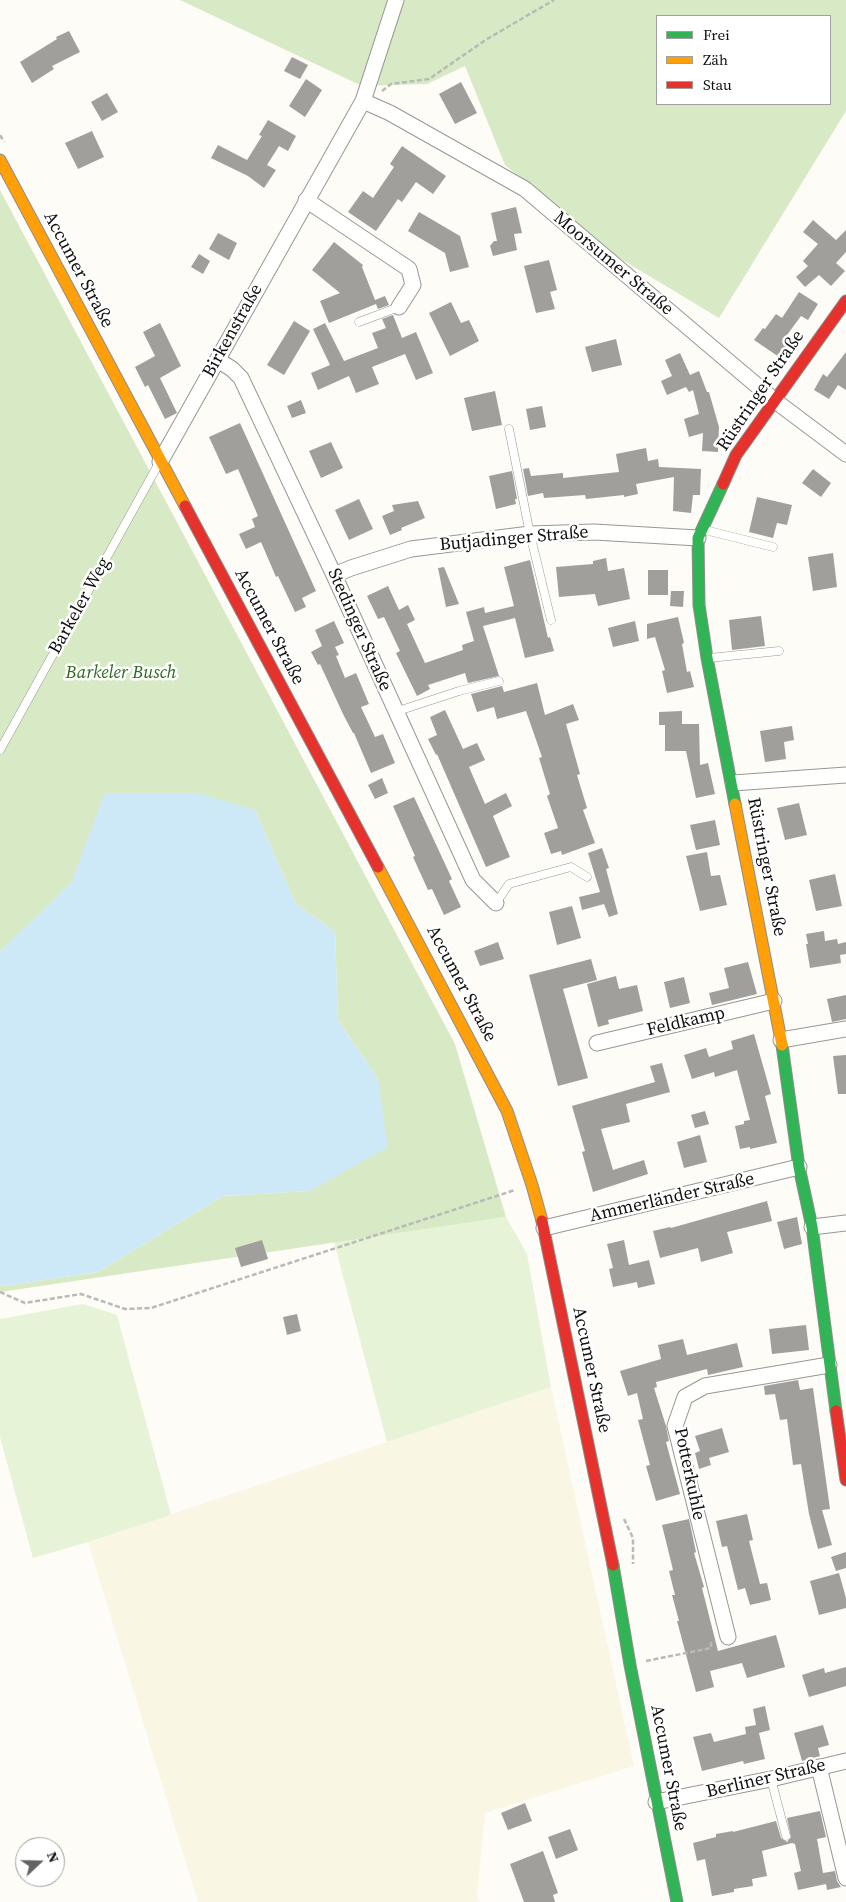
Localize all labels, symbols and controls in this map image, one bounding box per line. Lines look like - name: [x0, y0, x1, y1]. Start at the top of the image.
- legend: [656, 15, 831, 105]
- text: Frei: [703, 24, 730, 45]
- text: Zäh: [703, 49, 728, 70]
- text: Stau: [703, 74, 732, 95]
- street label: Accumer Straße: [38, 208, 118, 332]
- street label: Moorsumer Straße: [549, 208, 677, 320]
- street label: Birkenstraße: [198, 280, 268, 382]
- street label: Rüstringer Straße: [713, 327, 809, 455]
- street label: Butjadinger Straße: [439, 522, 589, 556]
- street label: Barkeler Weg: [45, 554, 115, 658]
- street label: Accumer Straße: [229, 565, 309, 689]
- street label: Stedinger Straße: [322, 565, 396, 695]
- park label: Barkeler Busch: [66, 662, 176, 684]
- street label: Rüstringer Straße: [742, 796, 790, 938]
- street label: Accumer Straße: [421, 922, 501, 1046]
- street label: Feldkamp: [645, 1003, 727, 1041]
- street label: Ammerländer Straße: [587, 1169, 757, 1227]
- street label: Accumer Straße: [567, 1305, 615, 1435]
- street label: Potterkuhle: [669, 1426, 709, 1522]
- street label: Accumer Straße: [645, 1703, 691, 1833]
- street label: Berliner Straße: [704, 1755, 828, 1803]
- north arrow: [15, 1837, 65, 1887]
- text: N: [42, 1849, 64, 1865]

